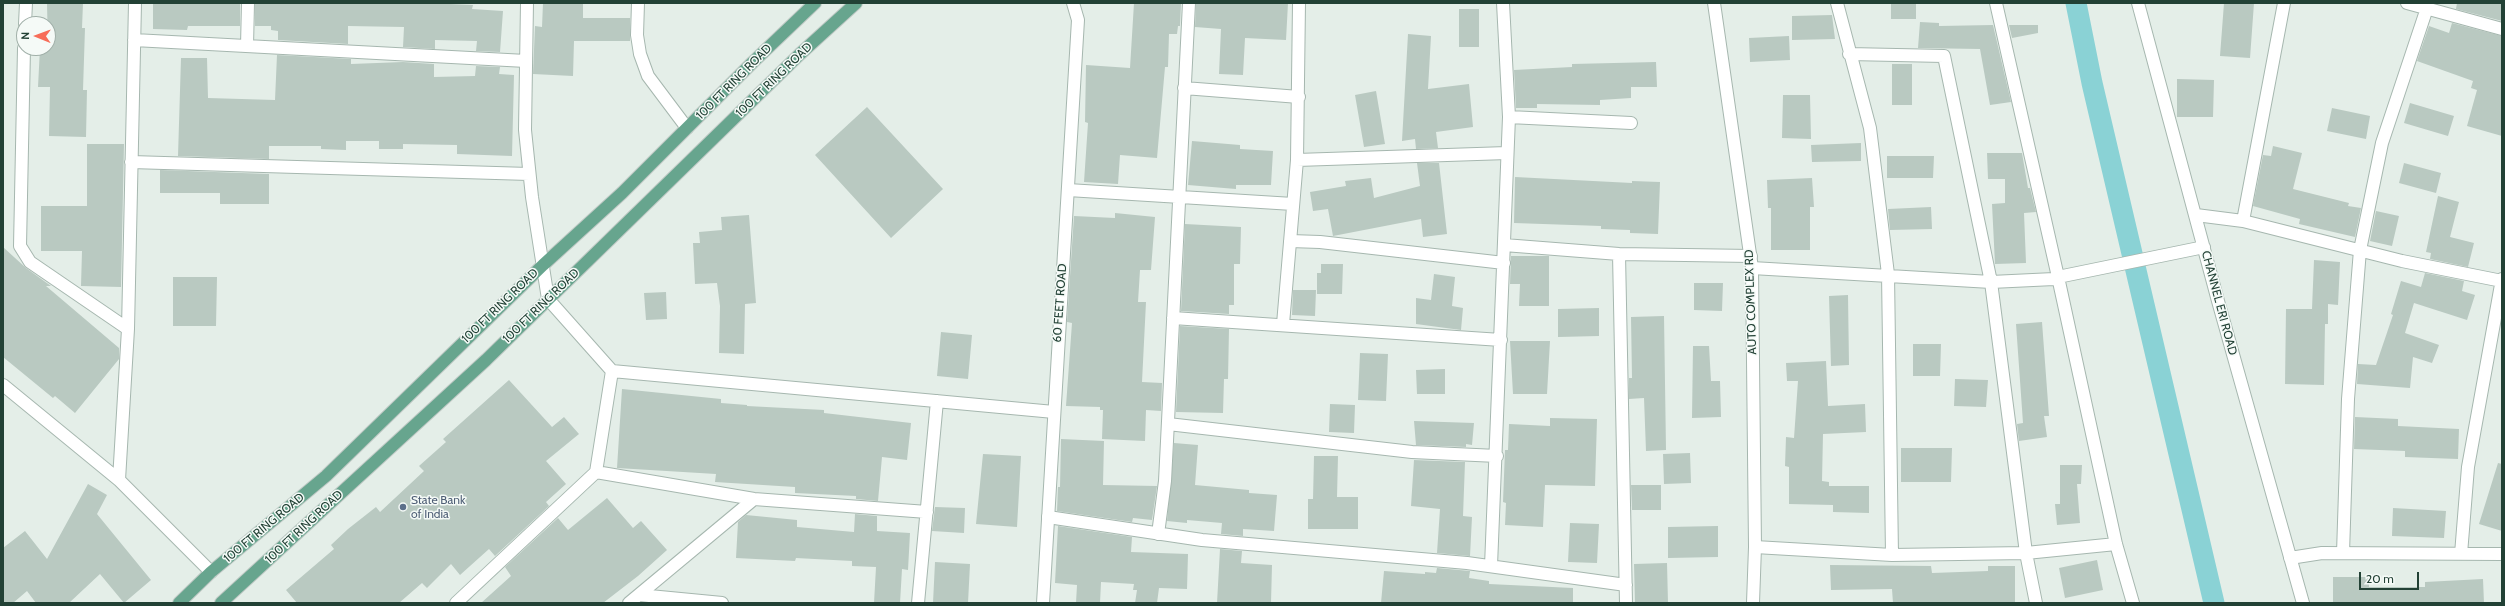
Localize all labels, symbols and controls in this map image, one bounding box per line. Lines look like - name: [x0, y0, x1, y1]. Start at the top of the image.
- north arrow: [16, 16, 56, 56]
- text: N: [18, 32, 32, 40]
- street label: 100 FT RING ROAD: [733, 40, 815, 120]
- street label: 100 FT RING ROAD: [693, 41, 775, 123]
- street label: AUTO COMPLEX RD: [1742, 249, 1760, 355]
- street label: CHANNEL ERI ROAD: [2198, 249, 2240, 357]
- street label: 60 FEET ROAD: [1050, 263, 1070, 343]
- street label: 100 FT RING ROAD: [459, 266, 541, 346]
- street label: 100 FT RING ROAD: [500, 266, 582, 346]
- street label: 100 FT RING ROAD: [262, 487, 346, 567]
- street label: 100 FT RING ROAD: [221, 490, 307, 566]
- place label: State Bank of India: [411, 493, 465, 521]
- marker: State Bank of India: [398, 502, 408, 512]
- scale bar: [2361, 564, 2421, 590]
- text: 20 m: [2366, 571, 2394, 586]

